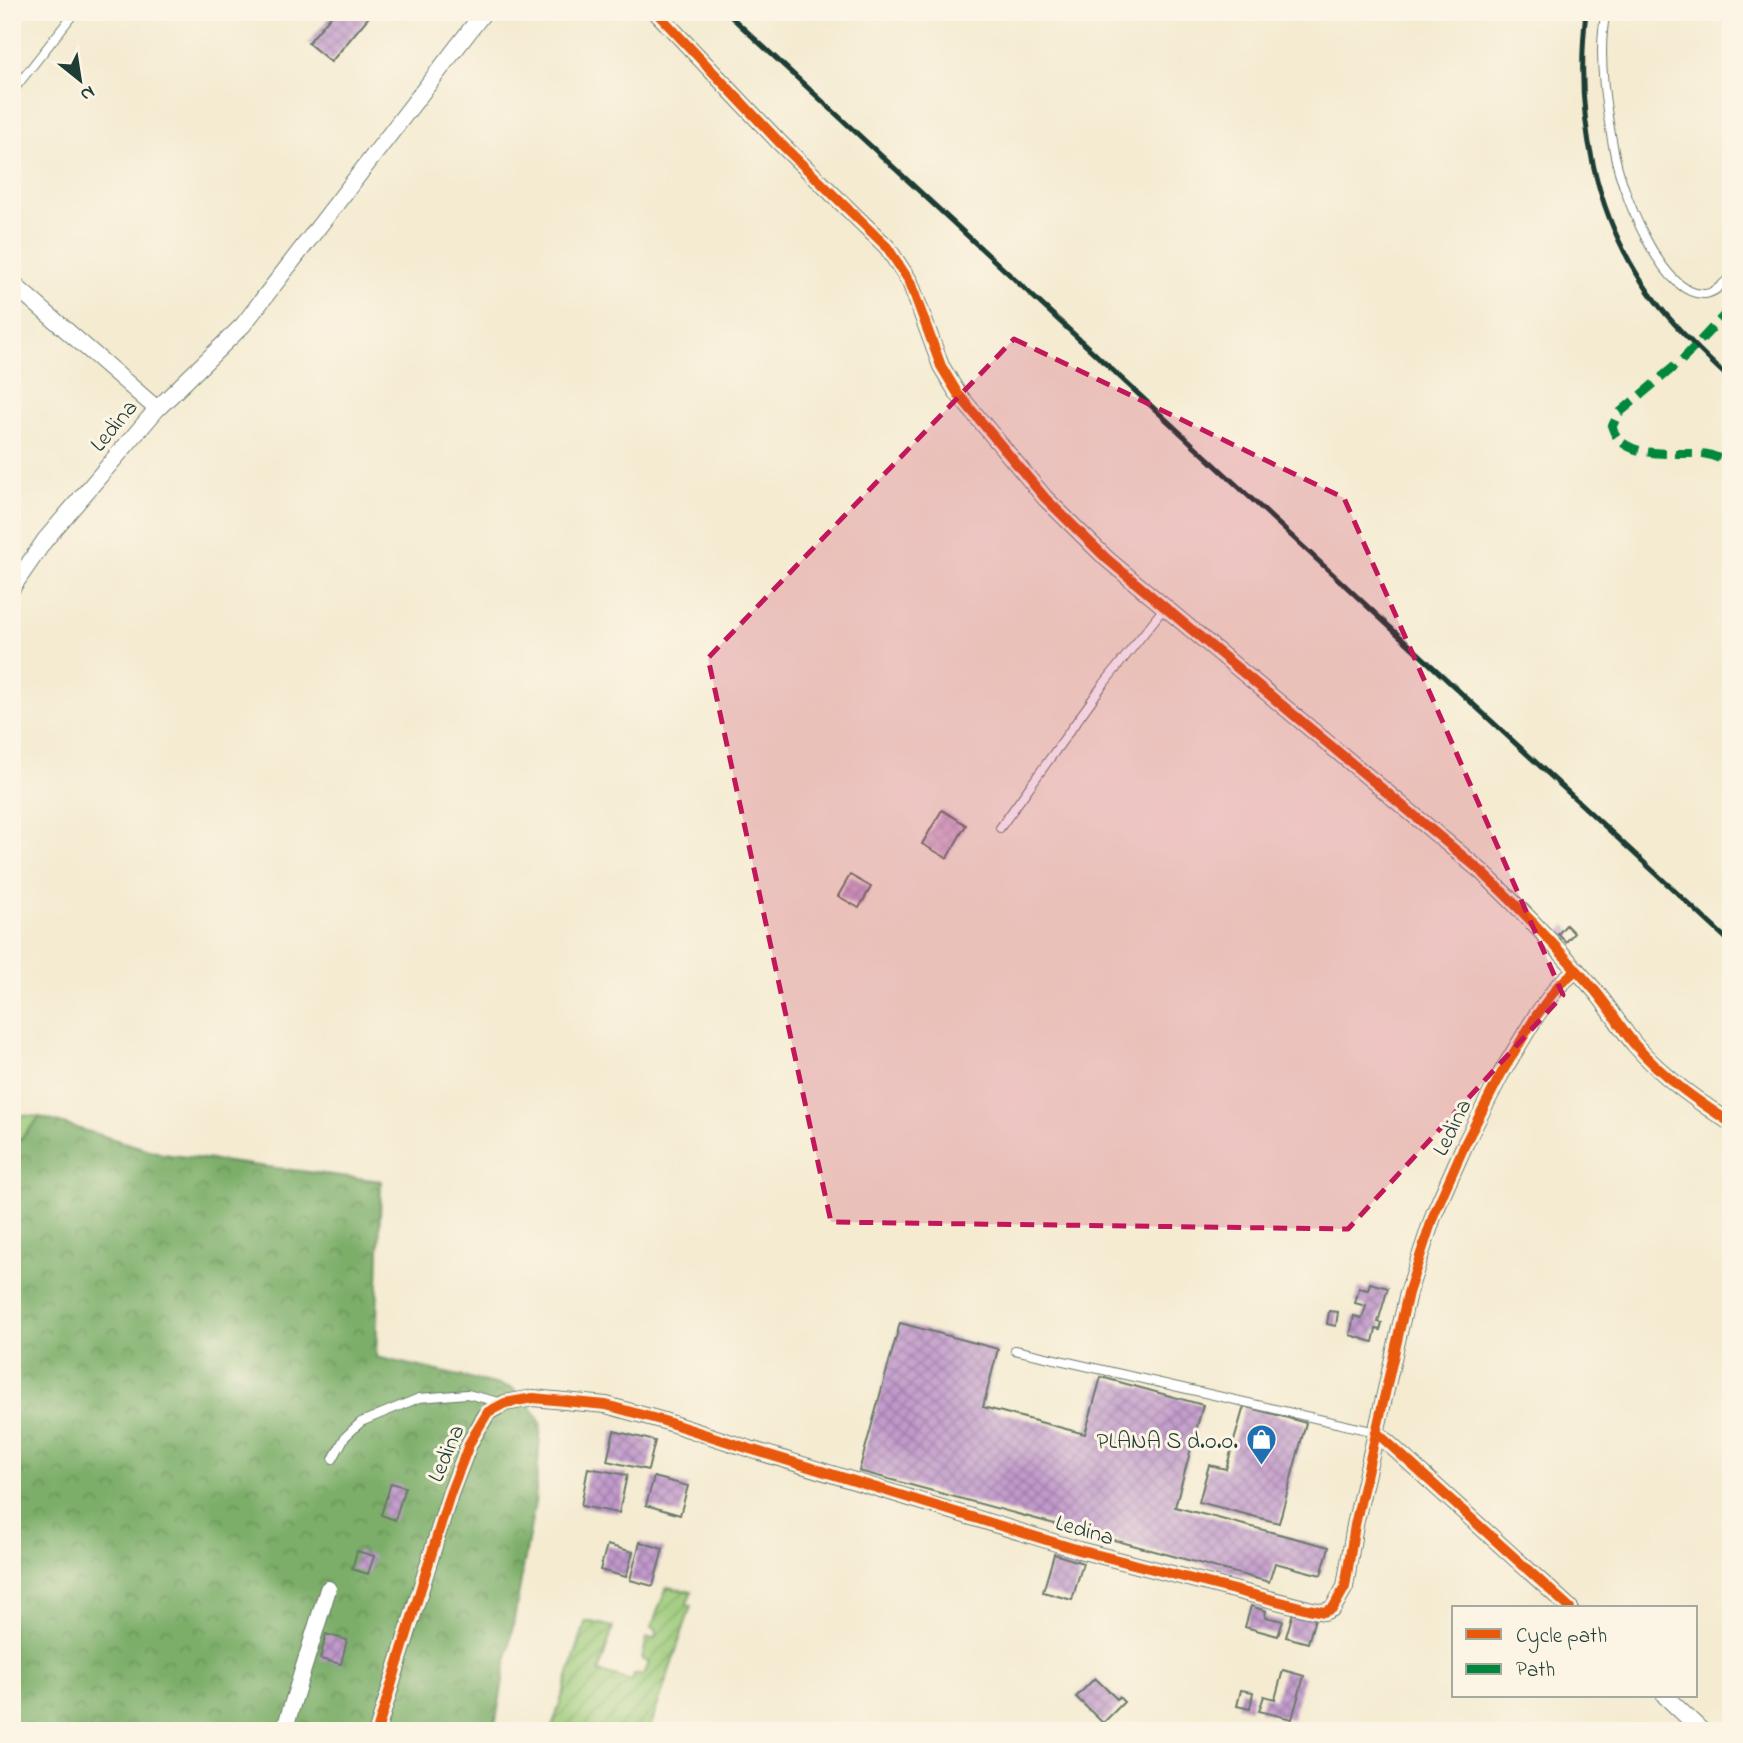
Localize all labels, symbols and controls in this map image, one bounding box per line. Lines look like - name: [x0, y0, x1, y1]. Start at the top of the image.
- north arrow: [46, 46, 116, 116]
- text: N: [75, 78, 100, 108]
- street label: Ledina: [83, 393, 147, 460]
- street label: Ledina: [1425, 1094, 1481, 1162]
- street label: Ledina: [420, 1420, 474, 1488]
- shop icon: PLANA S d.o.o.: [1244, 1423, 1278, 1467]
- place label: PLANA S d.o.o.: [1097, 1426, 1238, 1459]
- street label: Ledina: [1051, 1507, 1118, 1555]
- legend: [1452, 1606, 1698, 1698]
- text: Cycle path: [1516, 1622, 1607, 1654]
- text: Path: [1516, 1656, 1555, 1686]

